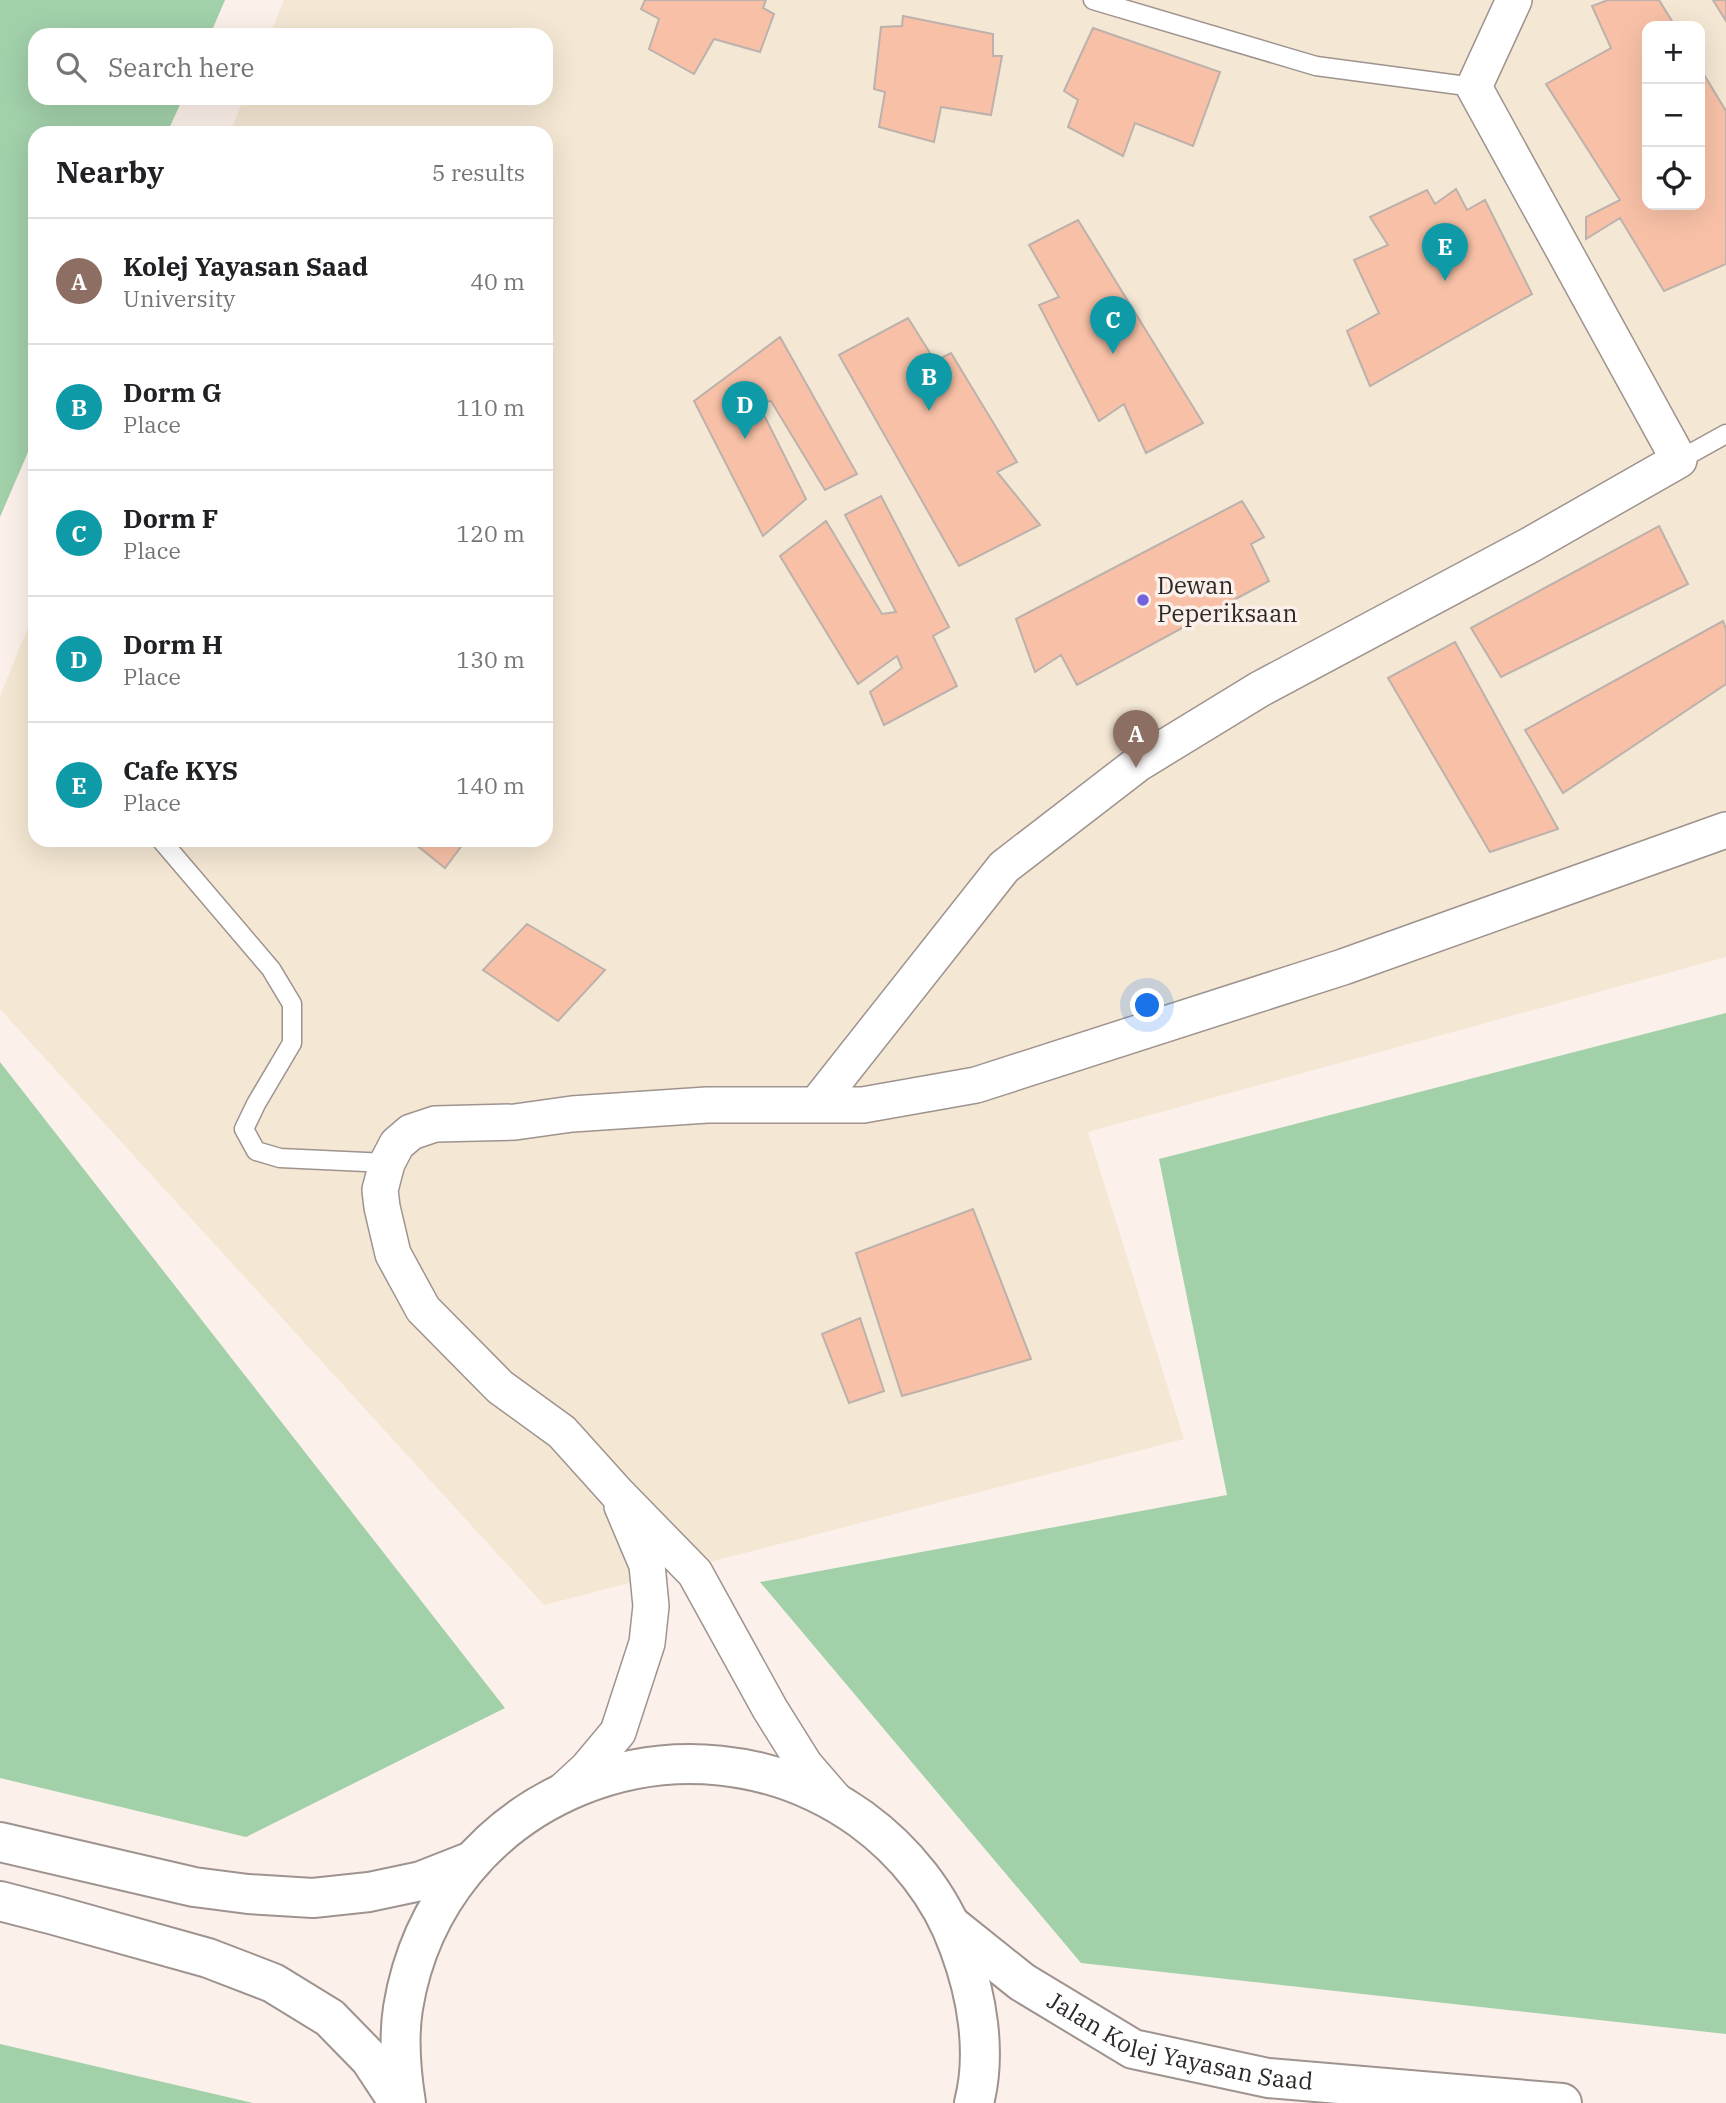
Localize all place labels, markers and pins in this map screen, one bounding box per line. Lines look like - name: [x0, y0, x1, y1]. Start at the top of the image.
- pin: E: [1422, 223, 1468, 281]
- pin: C: [1090, 296, 1136, 354]
- pin: B: [906, 353, 952, 411]
- pin: D: [722, 381, 768, 439]
- place label: Dewan Peperiksaan: [1157, 569, 1298, 629]
- marker: Dewan Peperiksaan: [1135, 592, 1151, 608]
- pin: A: [1113, 710, 1159, 768]

